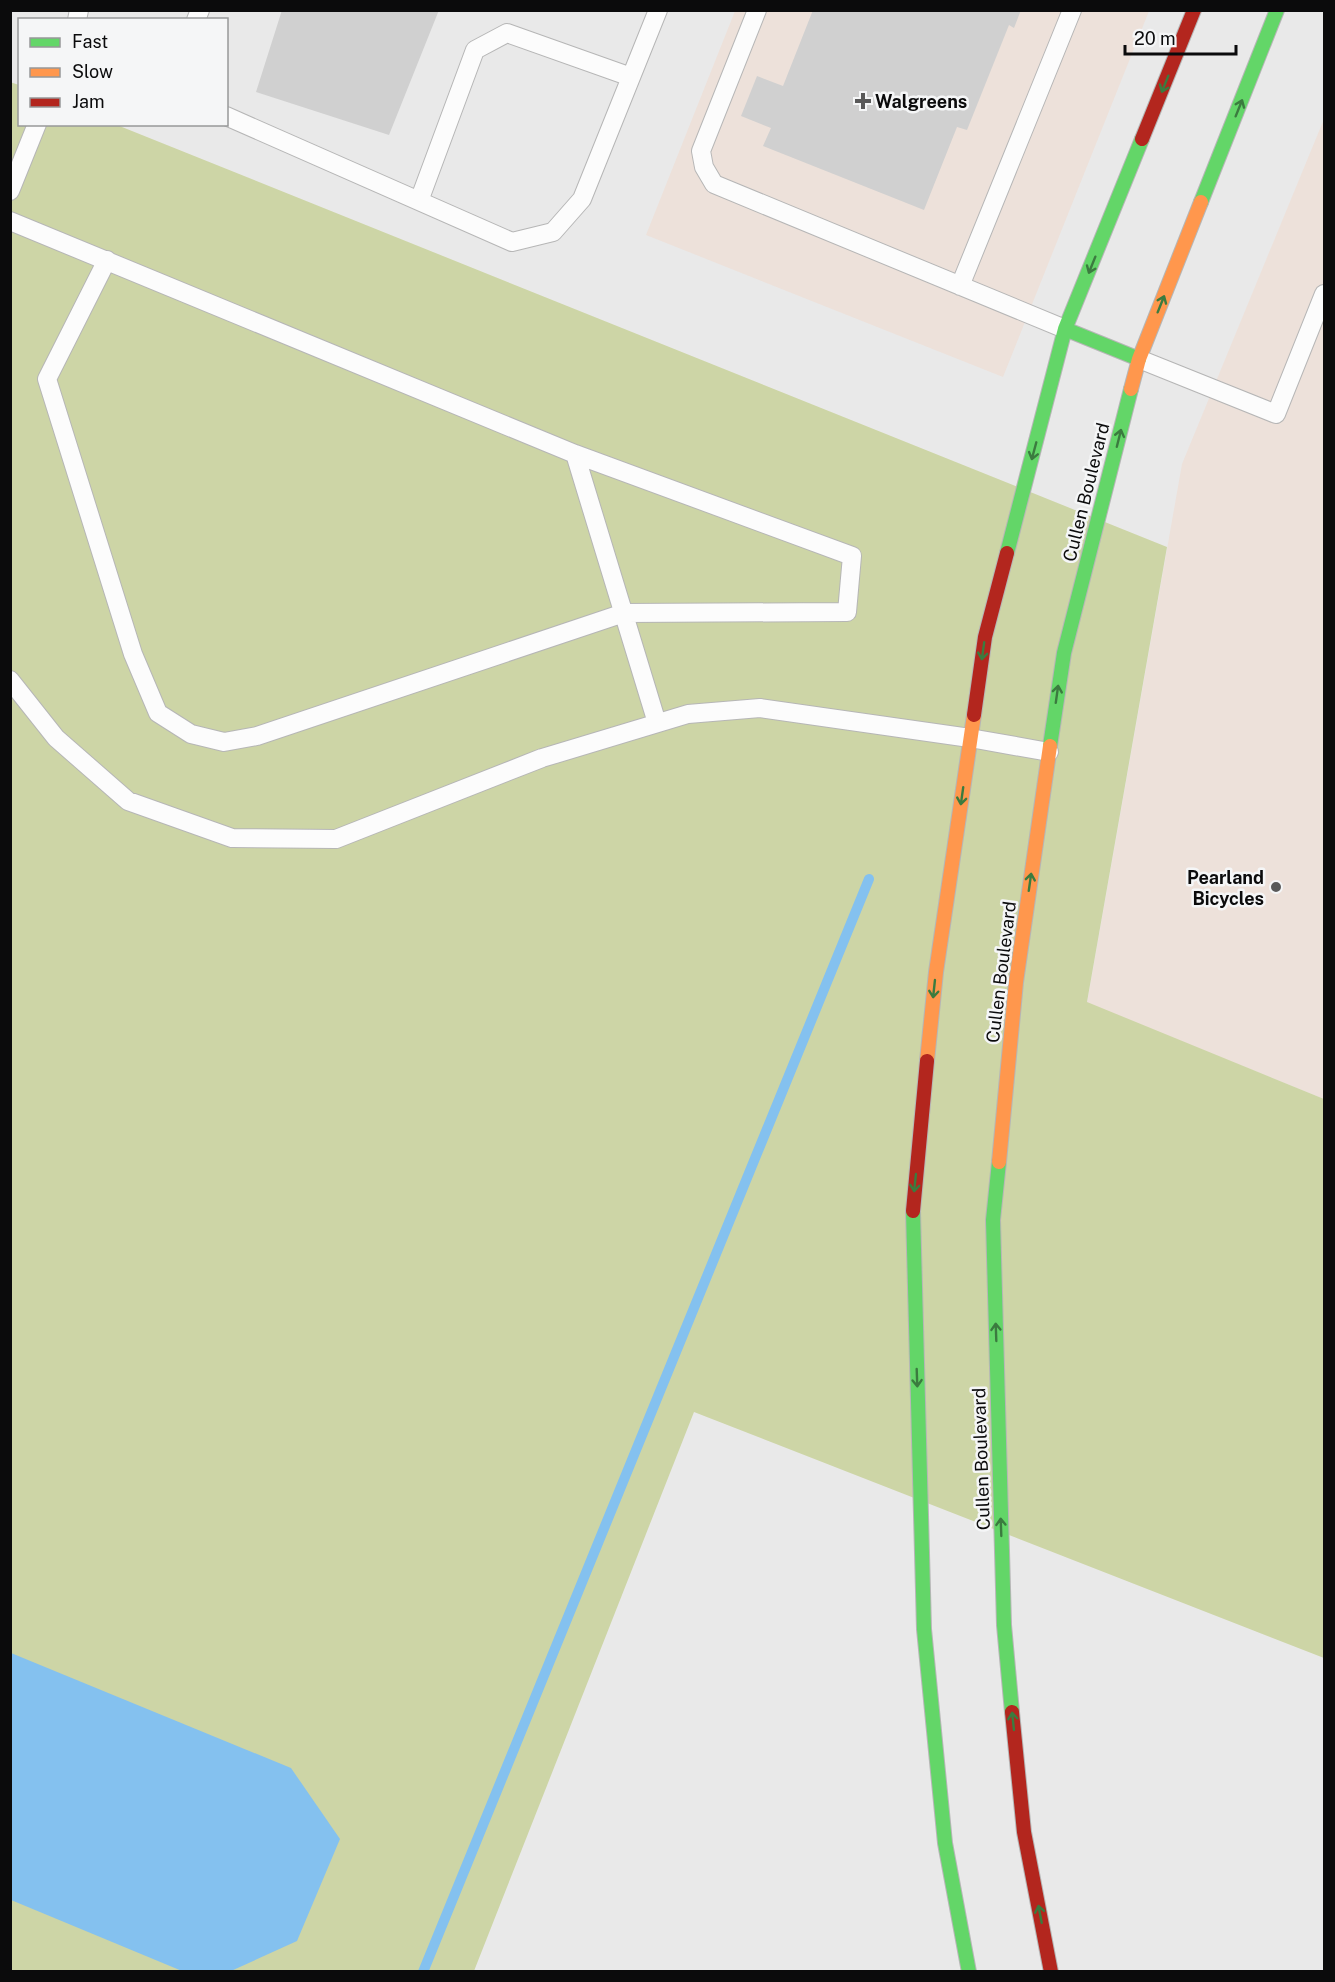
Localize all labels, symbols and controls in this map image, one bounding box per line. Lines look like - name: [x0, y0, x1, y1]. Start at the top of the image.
- legend: [18, 18, 228, 126]
- scale bar: [1125, 18, 1236, 56]
- text: 20 m: [1134, 28, 1176, 49]
- text: Fast: [72, 31, 108, 52]
- text: Slow: [72, 61, 113, 82]
- one-way arrow: [1159, 74, 1170, 93]
- text: Jam: [72, 91, 105, 112]
- place label: Walgreens: [875, 91, 967, 112]
- marker: Walgreens: [856, 94, 870, 108]
- one-way arrow: [1234, 99, 1245, 118]
- one-way arrow: [1085, 255, 1096, 274]
- one-way arrow: [1156, 296, 1167, 314]
- street label: Cullen Boulevard: [1059, 420, 1113, 564]
- one-way arrow: [1113, 429, 1125, 448]
- one-way arrow: [1027, 441, 1039, 460]
- one-way arrow: [977, 641, 988, 660]
- one-way arrow: [1052, 685, 1063, 705]
- one-way arrow: [956, 785, 967, 805]
- place label: Pearland Bicycles: [1187, 867, 1264, 909]
- one-way arrow: [1025, 873, 1036, 893]
- marker: Pearland Bicycles: [1269, 880, 1283, 894]
- street label: Cullen Boulevard: [982, 900, 1020, 1044]
- one-way arrow: [928, 978, 939, 998]
- one-way arrow: [909, 1172, 920, 1192]
- one-way arrow: [990, 1322, 1002, 1342]
- one-way arrow: [911, 1367, 922, 1387]
- street label: Cullen Boulevard: [968, 1387, 994, 1531]
- one-way arrow: [995, 1517, 1007, 1537]
- one-way arrow: [1007, 1712, 1018, 1731]
- one-way arrow: [1034, 1905, 1045, 1924]

